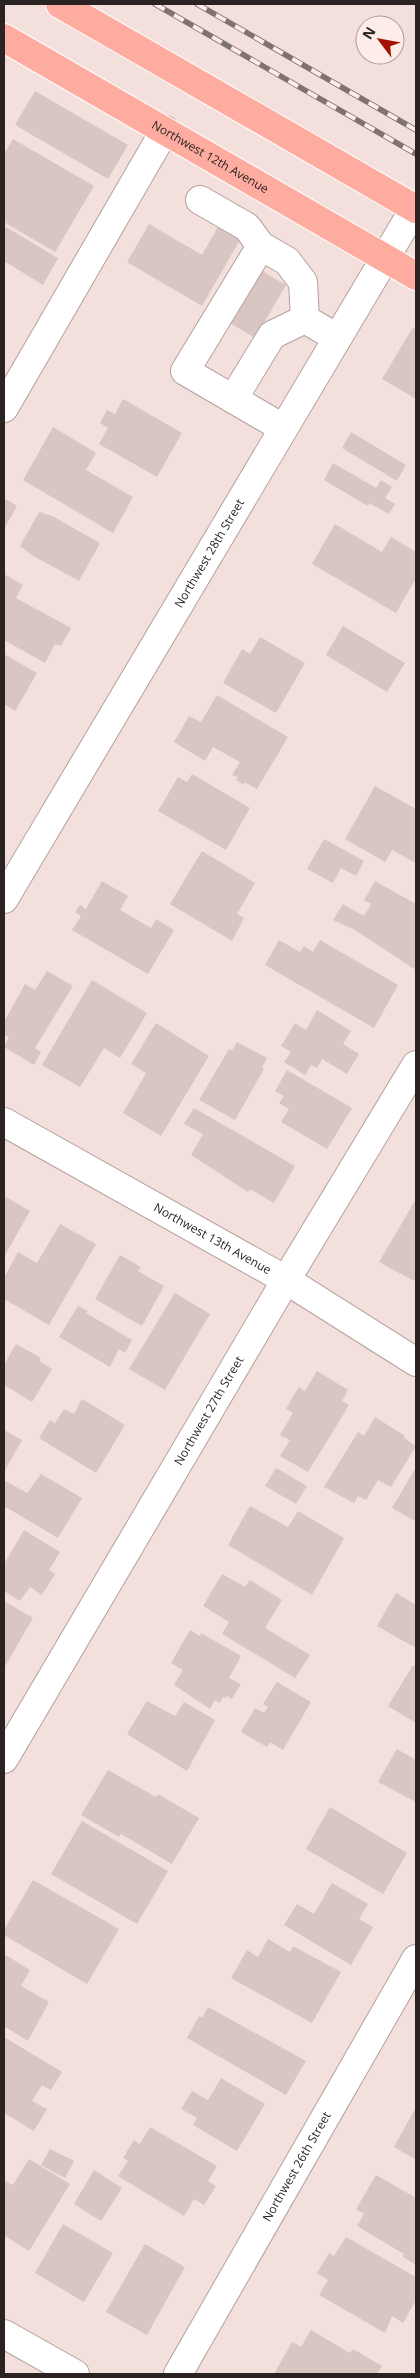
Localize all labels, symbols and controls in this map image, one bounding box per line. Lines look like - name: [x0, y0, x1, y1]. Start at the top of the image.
- north arrow: [355, 15, 405, 65]
- text: N: [357, 23, 380, 43]
- street label: Northwest 12th Avenue: [149, 116, 272, 197]
- street label: Northwest 28th Street: [170, 496, 248, 611]
- street label: Northwest 13th Avenue: [151, 1199, 275, 1278]
- street label: Northwest 27th Street: [170, 1353, 247, 1468]
- street label: Northwest 26th Street: [258, 2108, 335, 2224]

